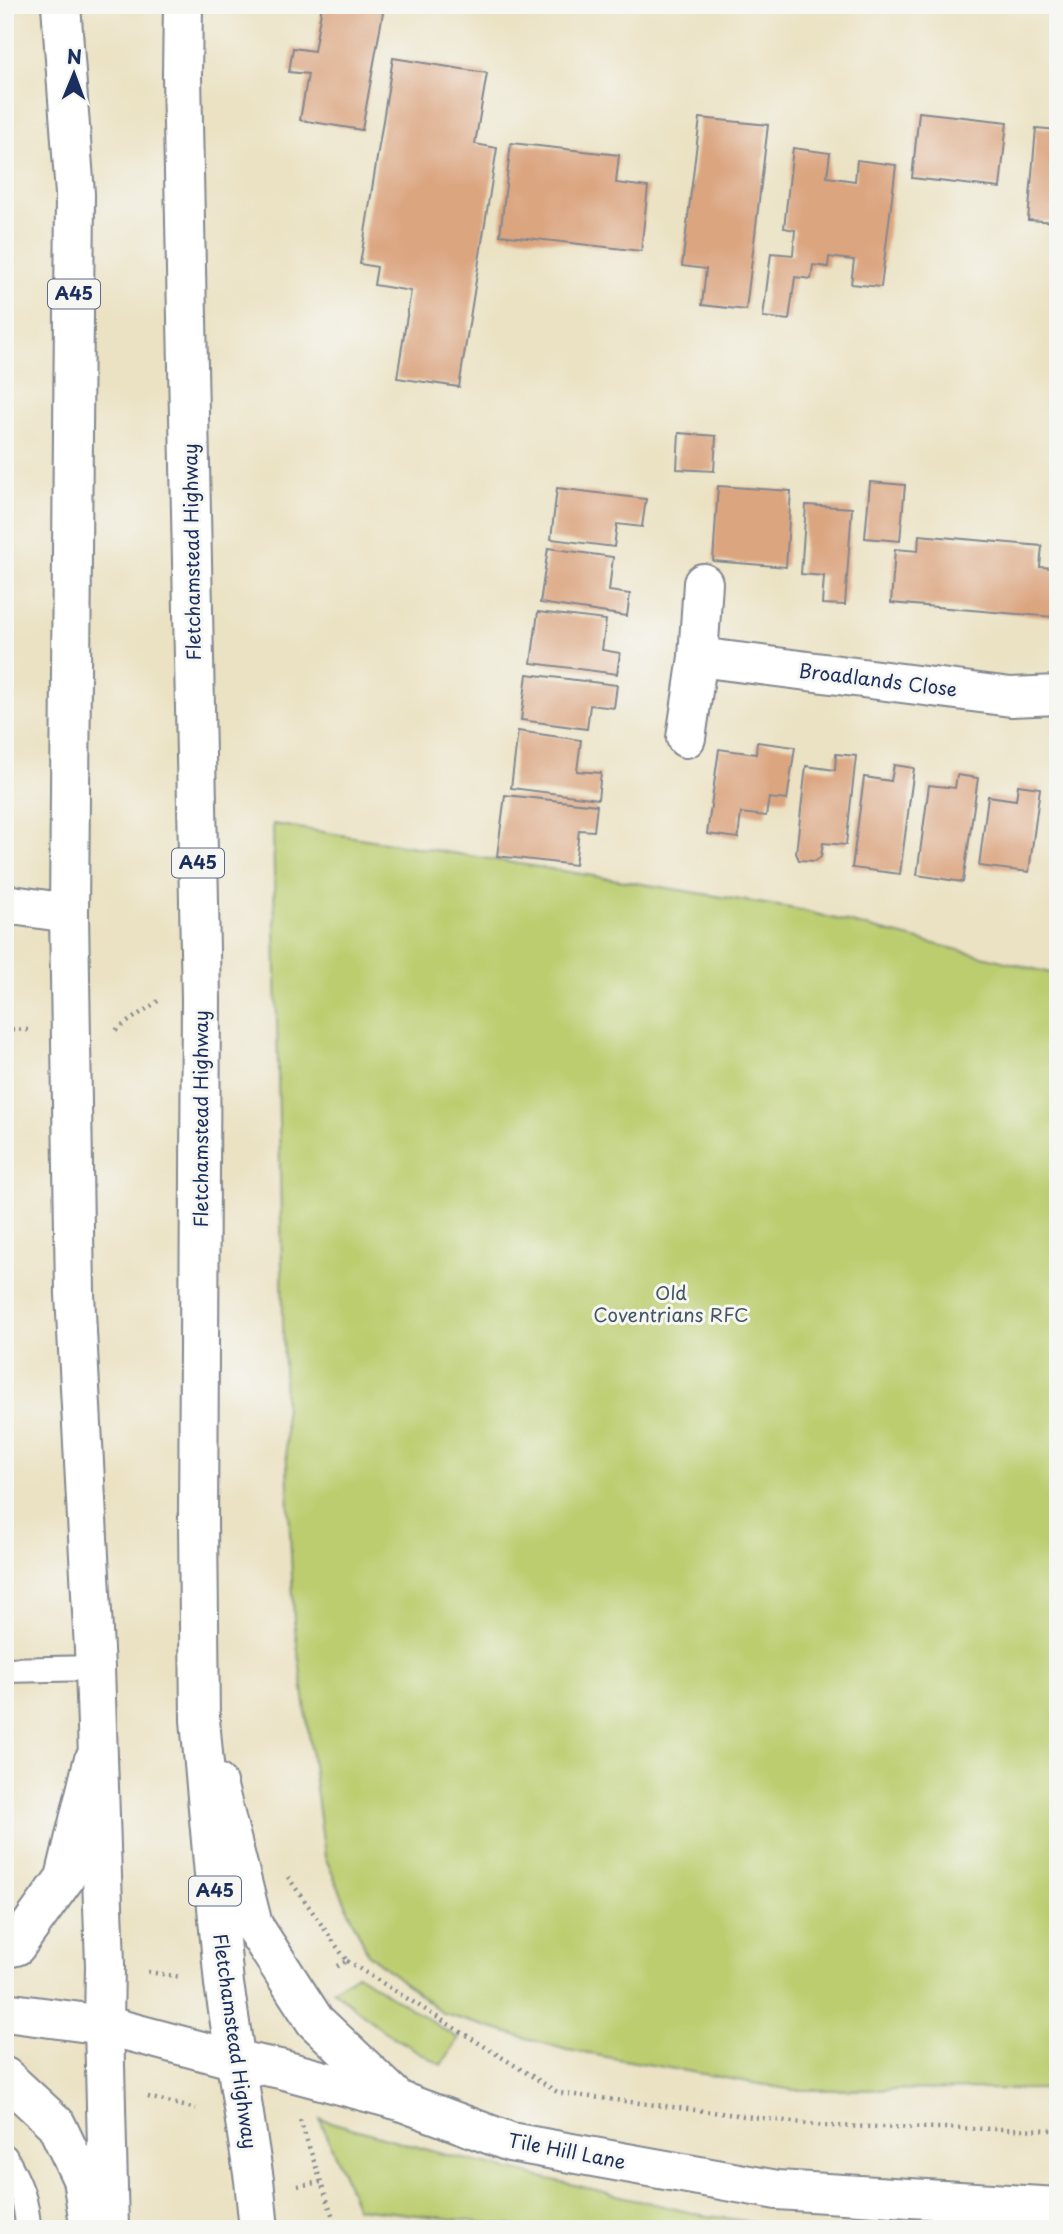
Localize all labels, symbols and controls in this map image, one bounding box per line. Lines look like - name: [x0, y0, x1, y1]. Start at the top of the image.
- north arrow: [38, 38, 108, 108]
- text: N: [67, 42, 82, 70]
- road number: A45: [48, 280, 100, 308]
- street label: Fletchamstead Highway: [175, 443, 207, 661]
- street label: Broadlands Close: [797, 655, 959, 703]
- road number: A45: [172, 848, 224, 878]
- street label: Fletchamstead Highway: [186, 1010, 214, 1228]
- park label: Old Coventrians RFC: [593, 1278, 749, 1328]
- road number: A45: [189, 1877, 241, 1906]
- street label: Fletchamstead Highway: [207, 1931, 265, 2150]
- street label: Tile Hill Lane: [506, 2125, 628, 2175]

